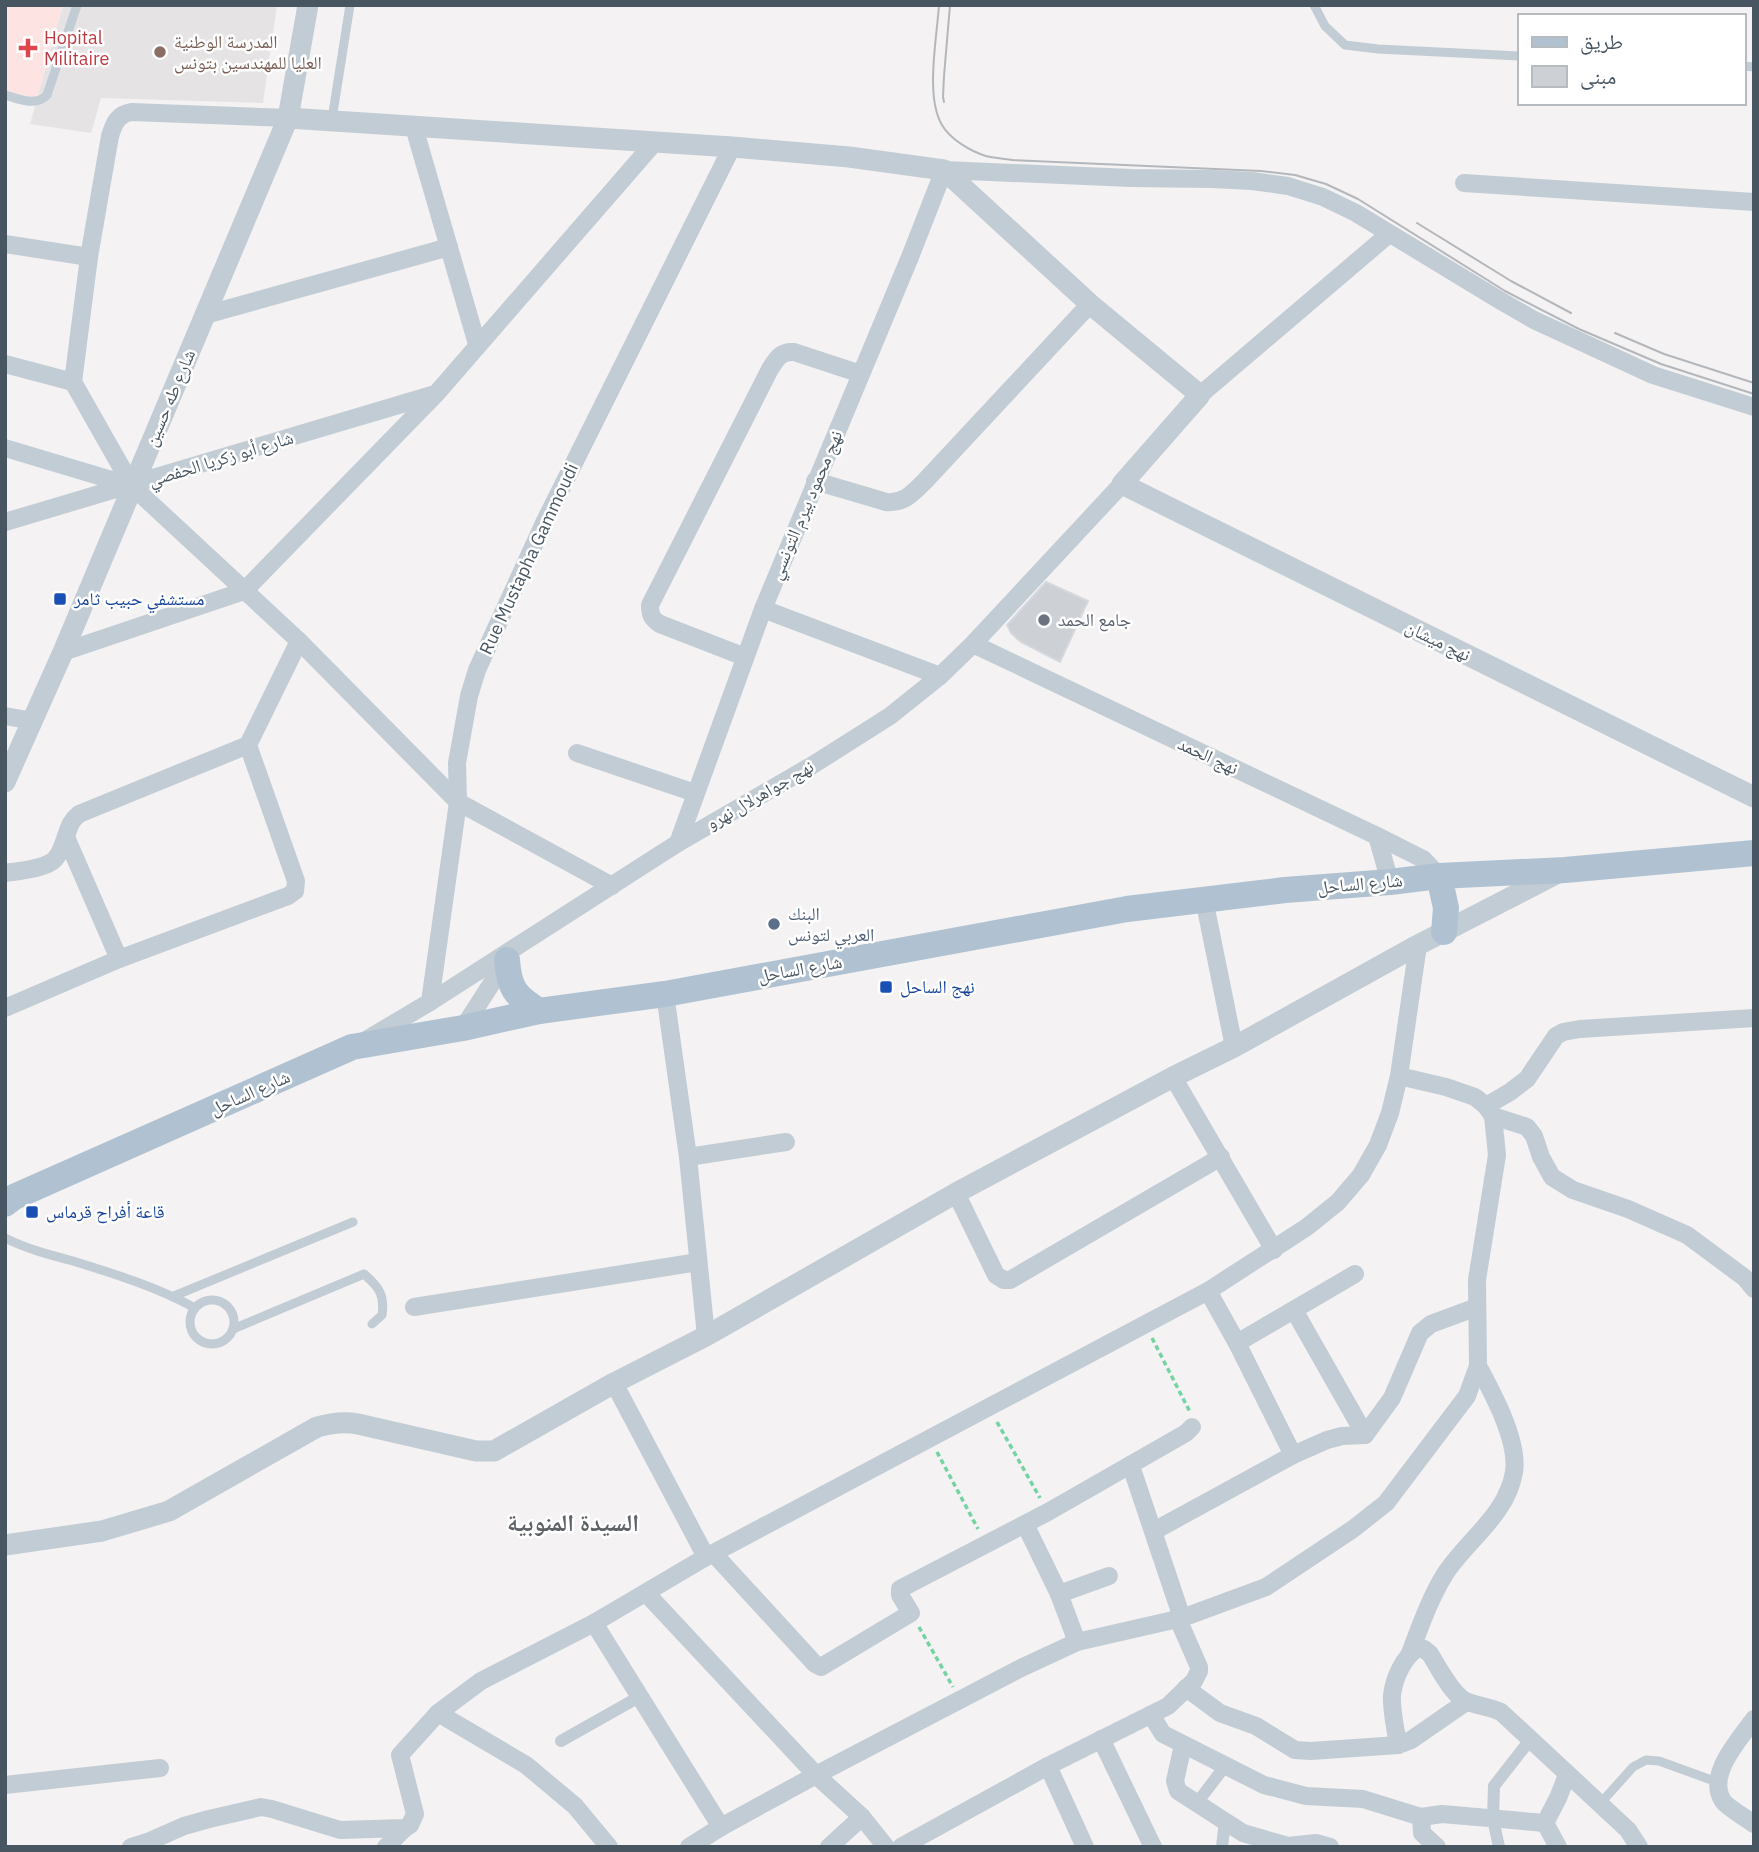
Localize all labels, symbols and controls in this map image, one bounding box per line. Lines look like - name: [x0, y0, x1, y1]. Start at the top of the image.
- legend: [1518, 14, 1745, 105]
- place label: Hopital Militaire: [44, 26, 109, 70]
- text: طريق: [1580, 27, 1623, 55]
- place label: المدرسة الوطنية العليا للمهندسين بتونس: [174, 30, 322, 74]
- marker: Hopital Militaire: [18, 38, 38, 58]
- marker: المدرسة الوطنية العليا للمهندسين بتونس: [152, 44, 168, 60]
- text: مبنى: [1580, 62, 1616, 90]
- street label: شارع طه حسين: [139, 346, 200, 450]
- street label: شارع أبو زكريا الحفصي: [146, 426, 297, 495]
- street label: نهج محمود بيرم التونسي: [764, 427, 851, 584]
- street label: Rue Mustapha Gammoudi: [474, 459, 583, 658]
- place label: مستشفي حبيب ثامر: [73, 587, 204, 614]
- marker: مستشفي حبيب ثامر: [52, 591, 68, 607]
- place label: جامع الحمد: [1058, 608, 1131, 632]
- marker: جامع الحمد: [1036, 612, 1052, 628]
- street label: نهج ميشان: [1401, 615, 1475, 667]
- street label: نهج الحمد: [1174, 732, 1242, 780]
- street label: نهج جواهرلال نهرو: [702, 754, 818, 835]
- street label: شارع الساحل: [1317, 868, 1403, 899]
- place label: البنك العربي لتونس: [788, 902, 874, 950]
- marker: البنك العربي لتونس: [766, 916, 782, 932]
- street label: شارع الساحل: [756, 950, 844, 987]
- place label: نهج الساحل: [900, 975, 975, 999]
- marker: نهج الساحل: [878, 979, 894, 995]
- street label: شارع الساحل: [206, 1065, 293, 1120]
- place label: قاعة أفراح قرماس: [46, 1200, 165, 1224]
- marker: قاعة أفراح قرماس: [24, 1204, 40, 1220]
- district label: السيدة المنوبية: [507, 1506, 639, 1538]

